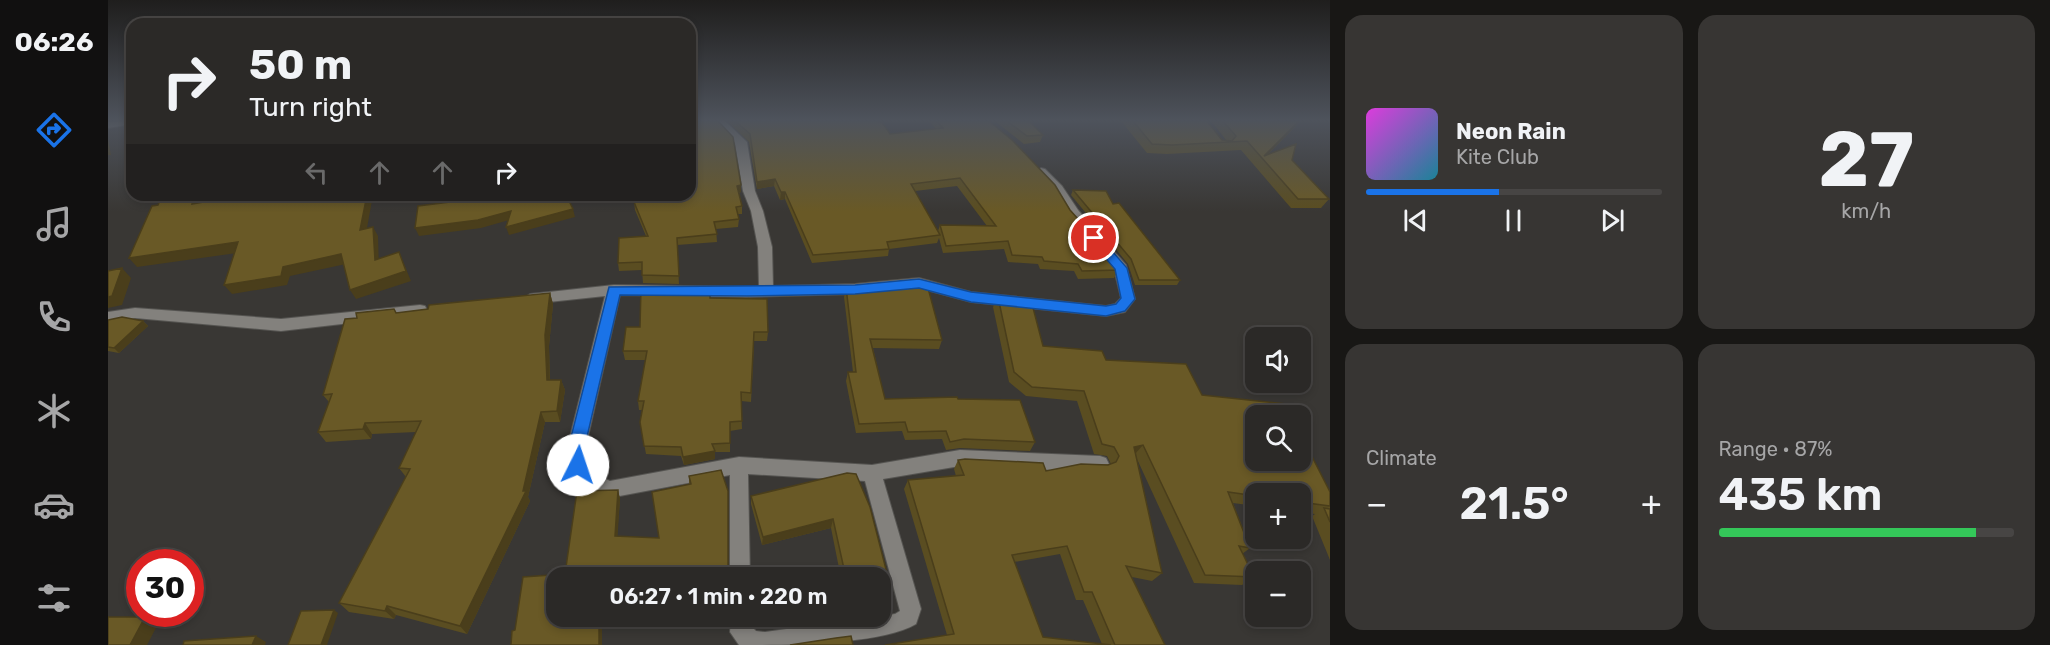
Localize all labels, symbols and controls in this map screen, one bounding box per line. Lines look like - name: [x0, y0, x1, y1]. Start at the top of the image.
- text: 06:26: [15, 26, 93, 58]
- text: 50 m: [249, 40, 352, 90]
- icon: right: [150, 42, 228, 120]
- text: Turn right: [249, 91, 372, 123]
- icon: directions: [33, 109, 75, 151]
- text: 27: [1819, 113, 1914, 206]
- text: Neon Rain: [1456, 118, 1566, 145]
- text: Kite Club: [1456, 145, 1539, 169]
- icon: left: [300, 156, 333, 189]
- icon: ahead: [363, 156, 396, 189]
- icon: ahead: [426, 156, 459, 189]
- icon: right: [489, 156, 522, 189]
- text: km/h: [1841, 199, 1891, 223]
- icon: music: [33, 203, 75, 245]
- icon: previous: [1399, 204, 1432, 237]
- icon: pause: [1497, 204, 1530, 237]
- icon: next: [1596, 204, 1629, 237]
- pin: [1068, 212, 1119, 263]
- icon: arrive: [1077, 221, 1110, 254]
- icon: phone: [33, 296, 75, 338]
- map controls: [1245, 327, 1311, 627]
- button: sound: [1245, 327, 1311, 393]
- icon: climate: [33, 390, 75, 432]
- button: search: [1245, 405, 1311, 471]
- position arrow: [546, 433, 610, 497]
- text: Range · 87%: [1719, 437, 1833, 461]
- text: Climate: [1366, 446, 1437, 470]
- text: 435 km: [1719, 468, 1882, 521]
- text: 21.5°: [1460, 477, 1569, 530]
- button: +: [1245, 483, 1311, 549]
- icon: car: [33, 484, 75, 526]
- text: −: [1366, 484, 1387, 523]
- text: +: [1641, 484, 1662, 523]
- speed limit sign: 30: [126, 549, 204, 627]
- button: −: [1245, 561, 1311, 627]
- icon: filters: [33, 577, 75, 619]
- text: 06:27 · 1 min · 220 m: [610, 583, 827, 610]

